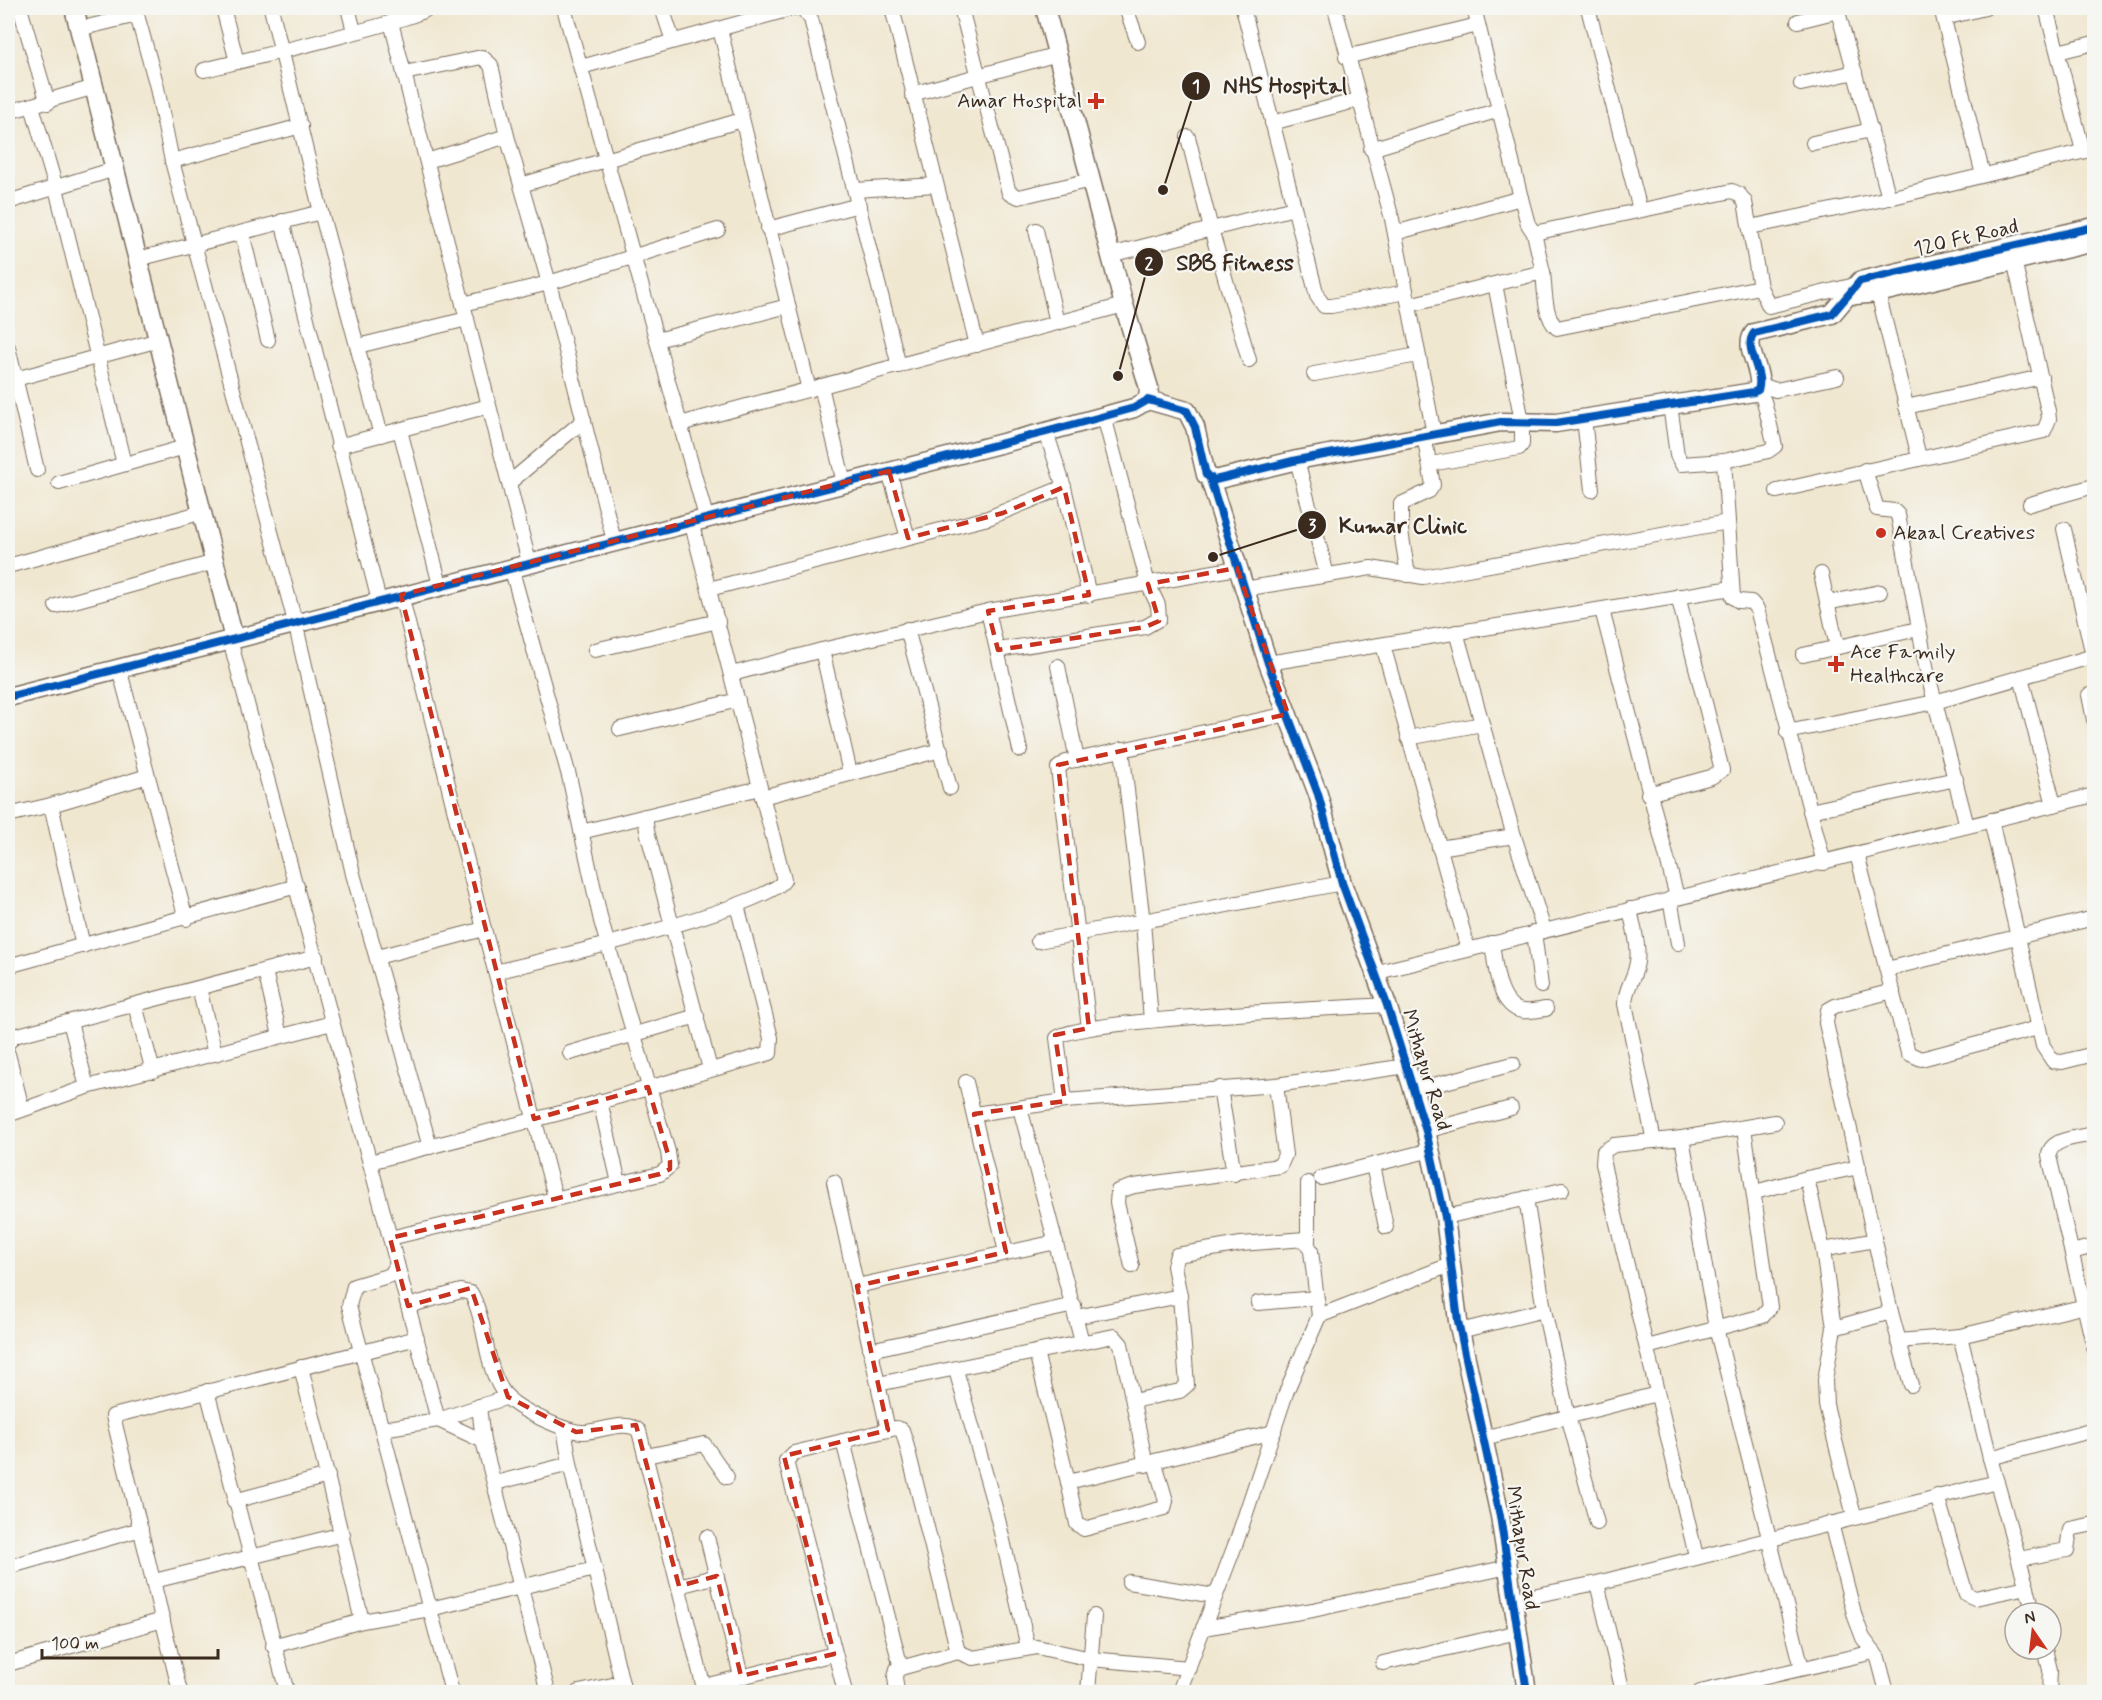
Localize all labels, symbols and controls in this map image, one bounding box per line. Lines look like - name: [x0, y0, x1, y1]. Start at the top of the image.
- callout: NHS Hospital: [1181, 66, 1359, 106]
- text: NHS Hospital: [1223, 73, 1348, 101]
- text: 1: [1192, 75, 1200, 99]
- place label: Amar Hospital: [957, 87, 1082, 115]
- marker: Amar Hospital: [1087, 92, 1105, 110]
- street label: 120 Ft Road: [1911, 212, 2021, 264]
- callout: SBB Fitness: [1134, 242, 1306, 282]
- text: SBB Fitness: [1176, 250, 1294, 278]
- text: 2: [1145, 252, 1154, 276]
- callout: Kumar Clinic: [1297, 505, 1479, 545]
- text: Kumar Clinic: [1339, 513, 1468, 541]
- text: 3: [1308, 514, 1317, 538]
- place label: Akaal Creatives: [1893, 519, 2035, 547]
- marker: Akaal Creatives: [1874, 526, 1888, 540]
- place label: Ace Family Healthcare: [1850, 638, 1956, 690]
- marker: Ace Family Healthcare: [1827, 655, 1845, 673]
- street label: Mithapur Road: [1394, 1006, 1458, 1134]
- street label: Mithapur Road: [1498, 1484, 1546, 1612]
- north arrow: [2003, 1601, 2063, 1661]
- text: N: [2022, 1606, 2037, 1629]
- scale bar: [42, 1622, 218, 1660]
- text: 100 m: [51, 1632, 99, 1656]

